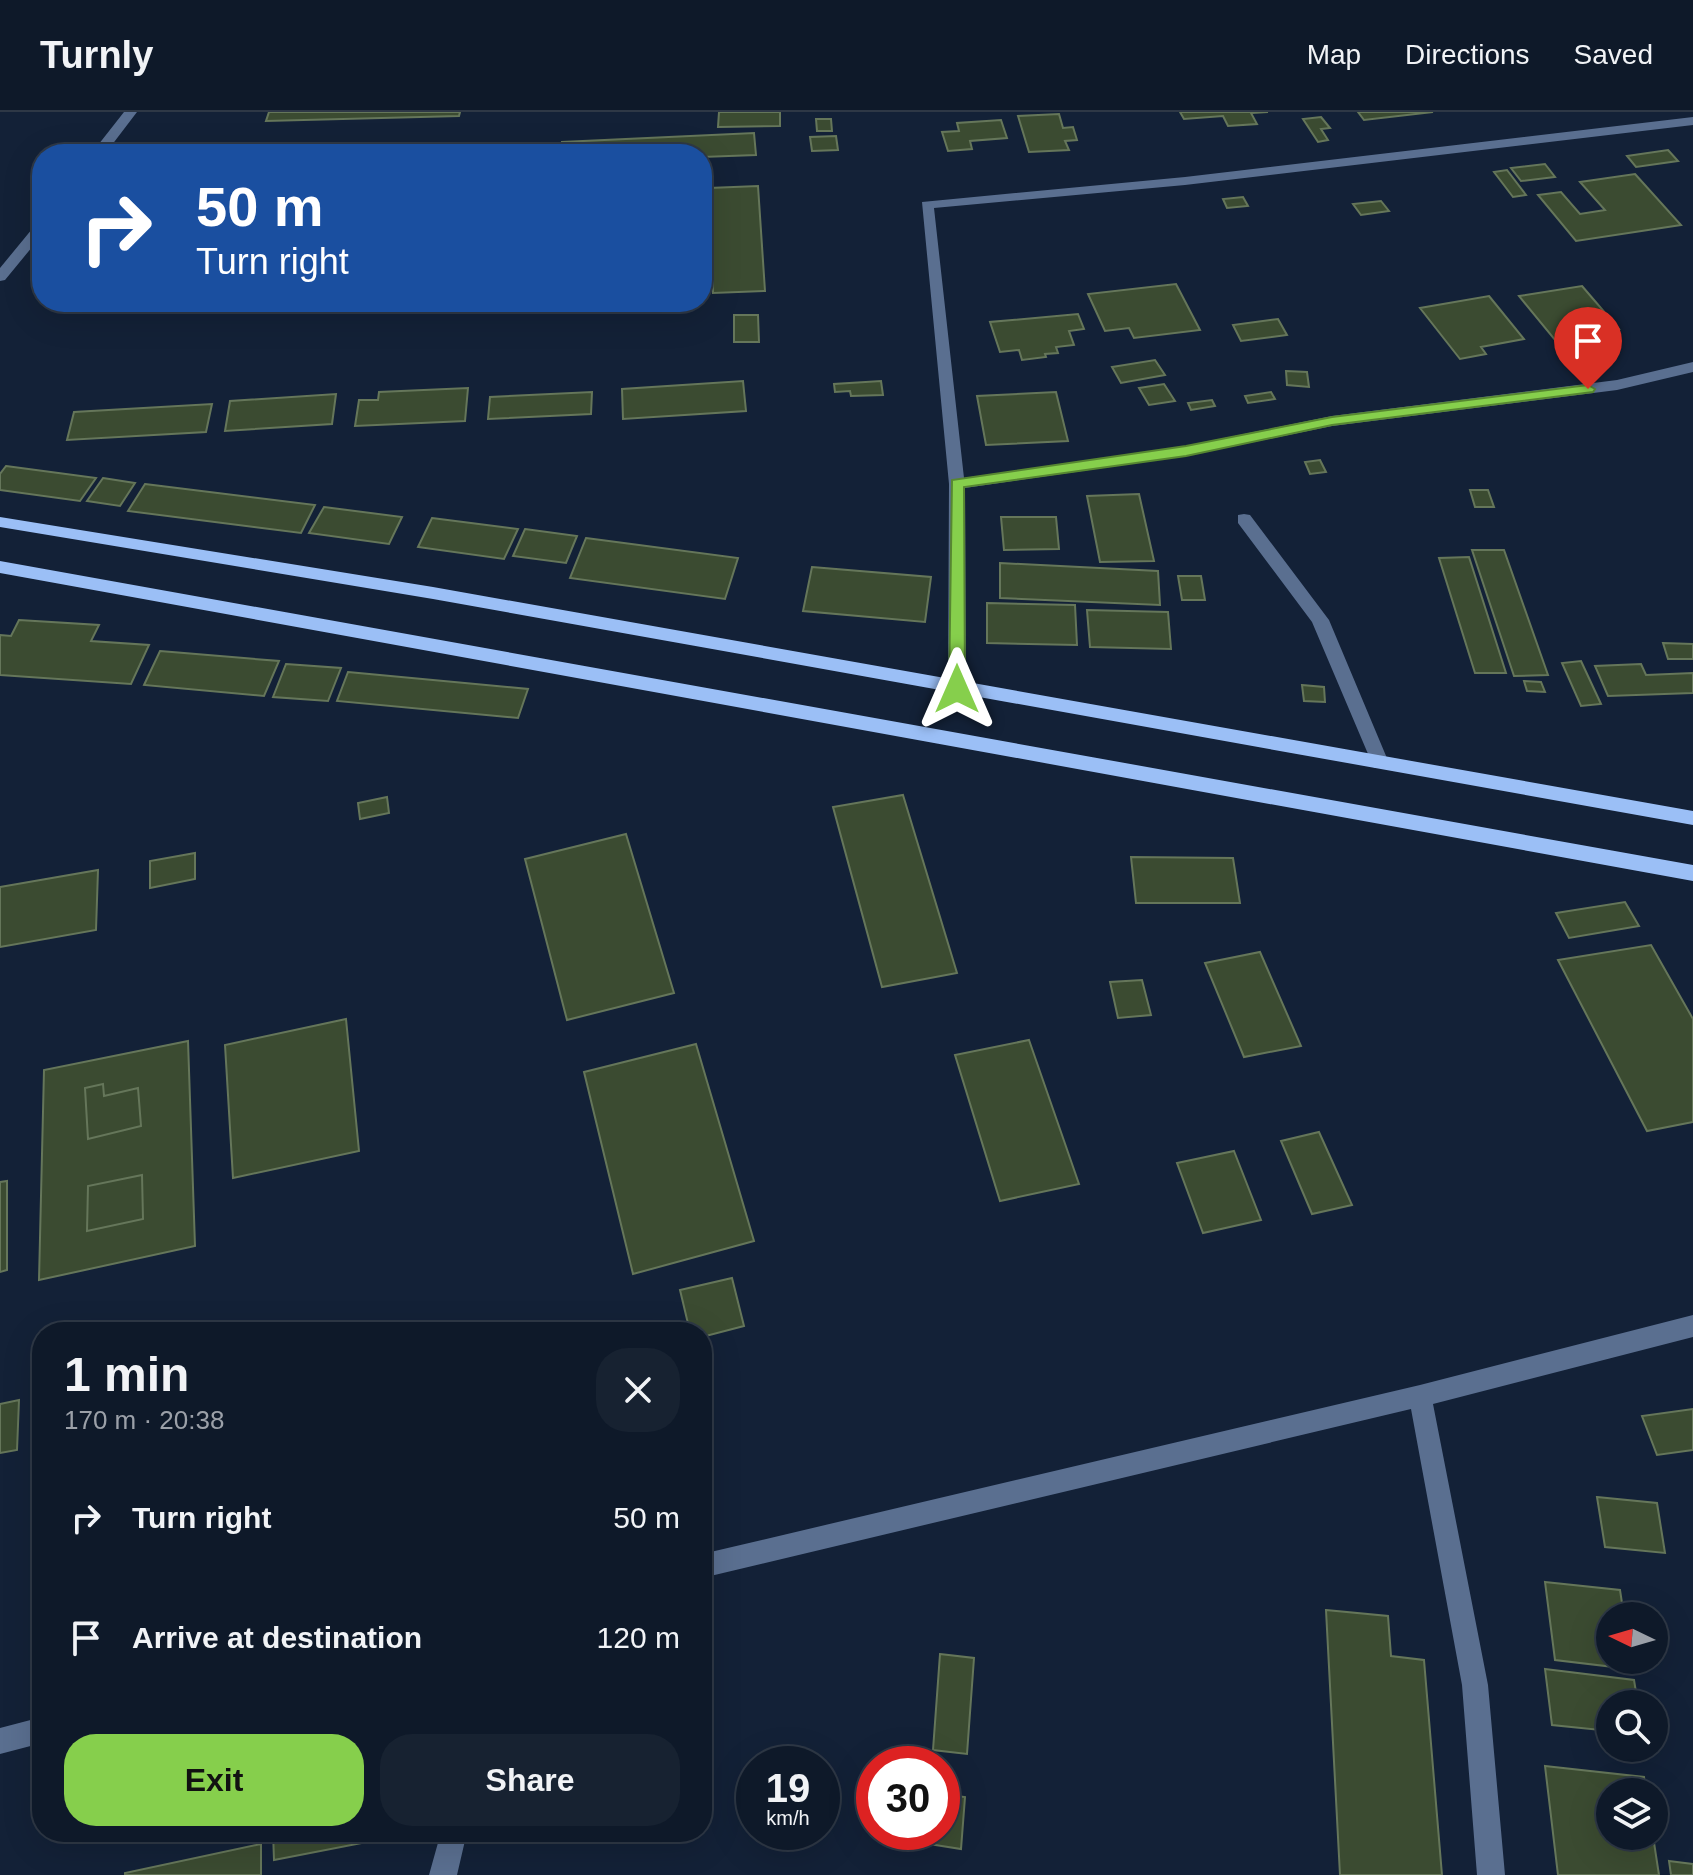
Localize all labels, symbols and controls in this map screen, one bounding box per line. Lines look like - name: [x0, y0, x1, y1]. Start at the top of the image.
- text: Turnly: [40, 34, 153, 76]
- text: Map: [1307, 39, 1361, 70]
- text: Directions: [1405, 39, 1530, 70]
- text: Saved: [1574, 39, 1653, 70]
- text: 50 m: [196, 175, 324, 238]
- icon: right: [64, 176, 168, 280]
- text: Turn right: [196, 241, 349, 282]
- pin: [1554, 307, 1622, 389]
- icon: arrive: [1566, 319, 1610, 363]
- position arrow: [915, 647, 999, 731]
- text: 1 min: [64, 1348, 189, 1401]
- button: close: [596, 1348, 680, 1432]
- text: 170 m · 20:38: [64, 1405, 224, 1435]
- icon: right: [64, 1496, 108, 1540]
- text: Turn right: [132, 1501, 271, 1534]
- text: 50 m: [613, 1501, 680, 1534]
- north arrow: [1596, 1602, 1668, 1674]
- map controls: [1596, 1602, 1668, 1850]
- icon: arrive: [64, 1616, 108, 1660]
- text: Arrive at destination: [132, 1621, 422, 1654]
- text: 120 m: [597, 1621, 680, 1654]
- button: search: [1596, 1690, 1668, 1762]
- button: Exit: [64, 1734, 364, 1826]
- button: Share: [380, 1734, 680, 1826]
- speed limit sign: 30: [856, 1746, 960, 1850]
- text: 19: [766, 1766, 810, 1810]
- button: layers: [1596, 1778, 1668, 1850]
- text: km/h: [766, 1807, 810, 1829]

